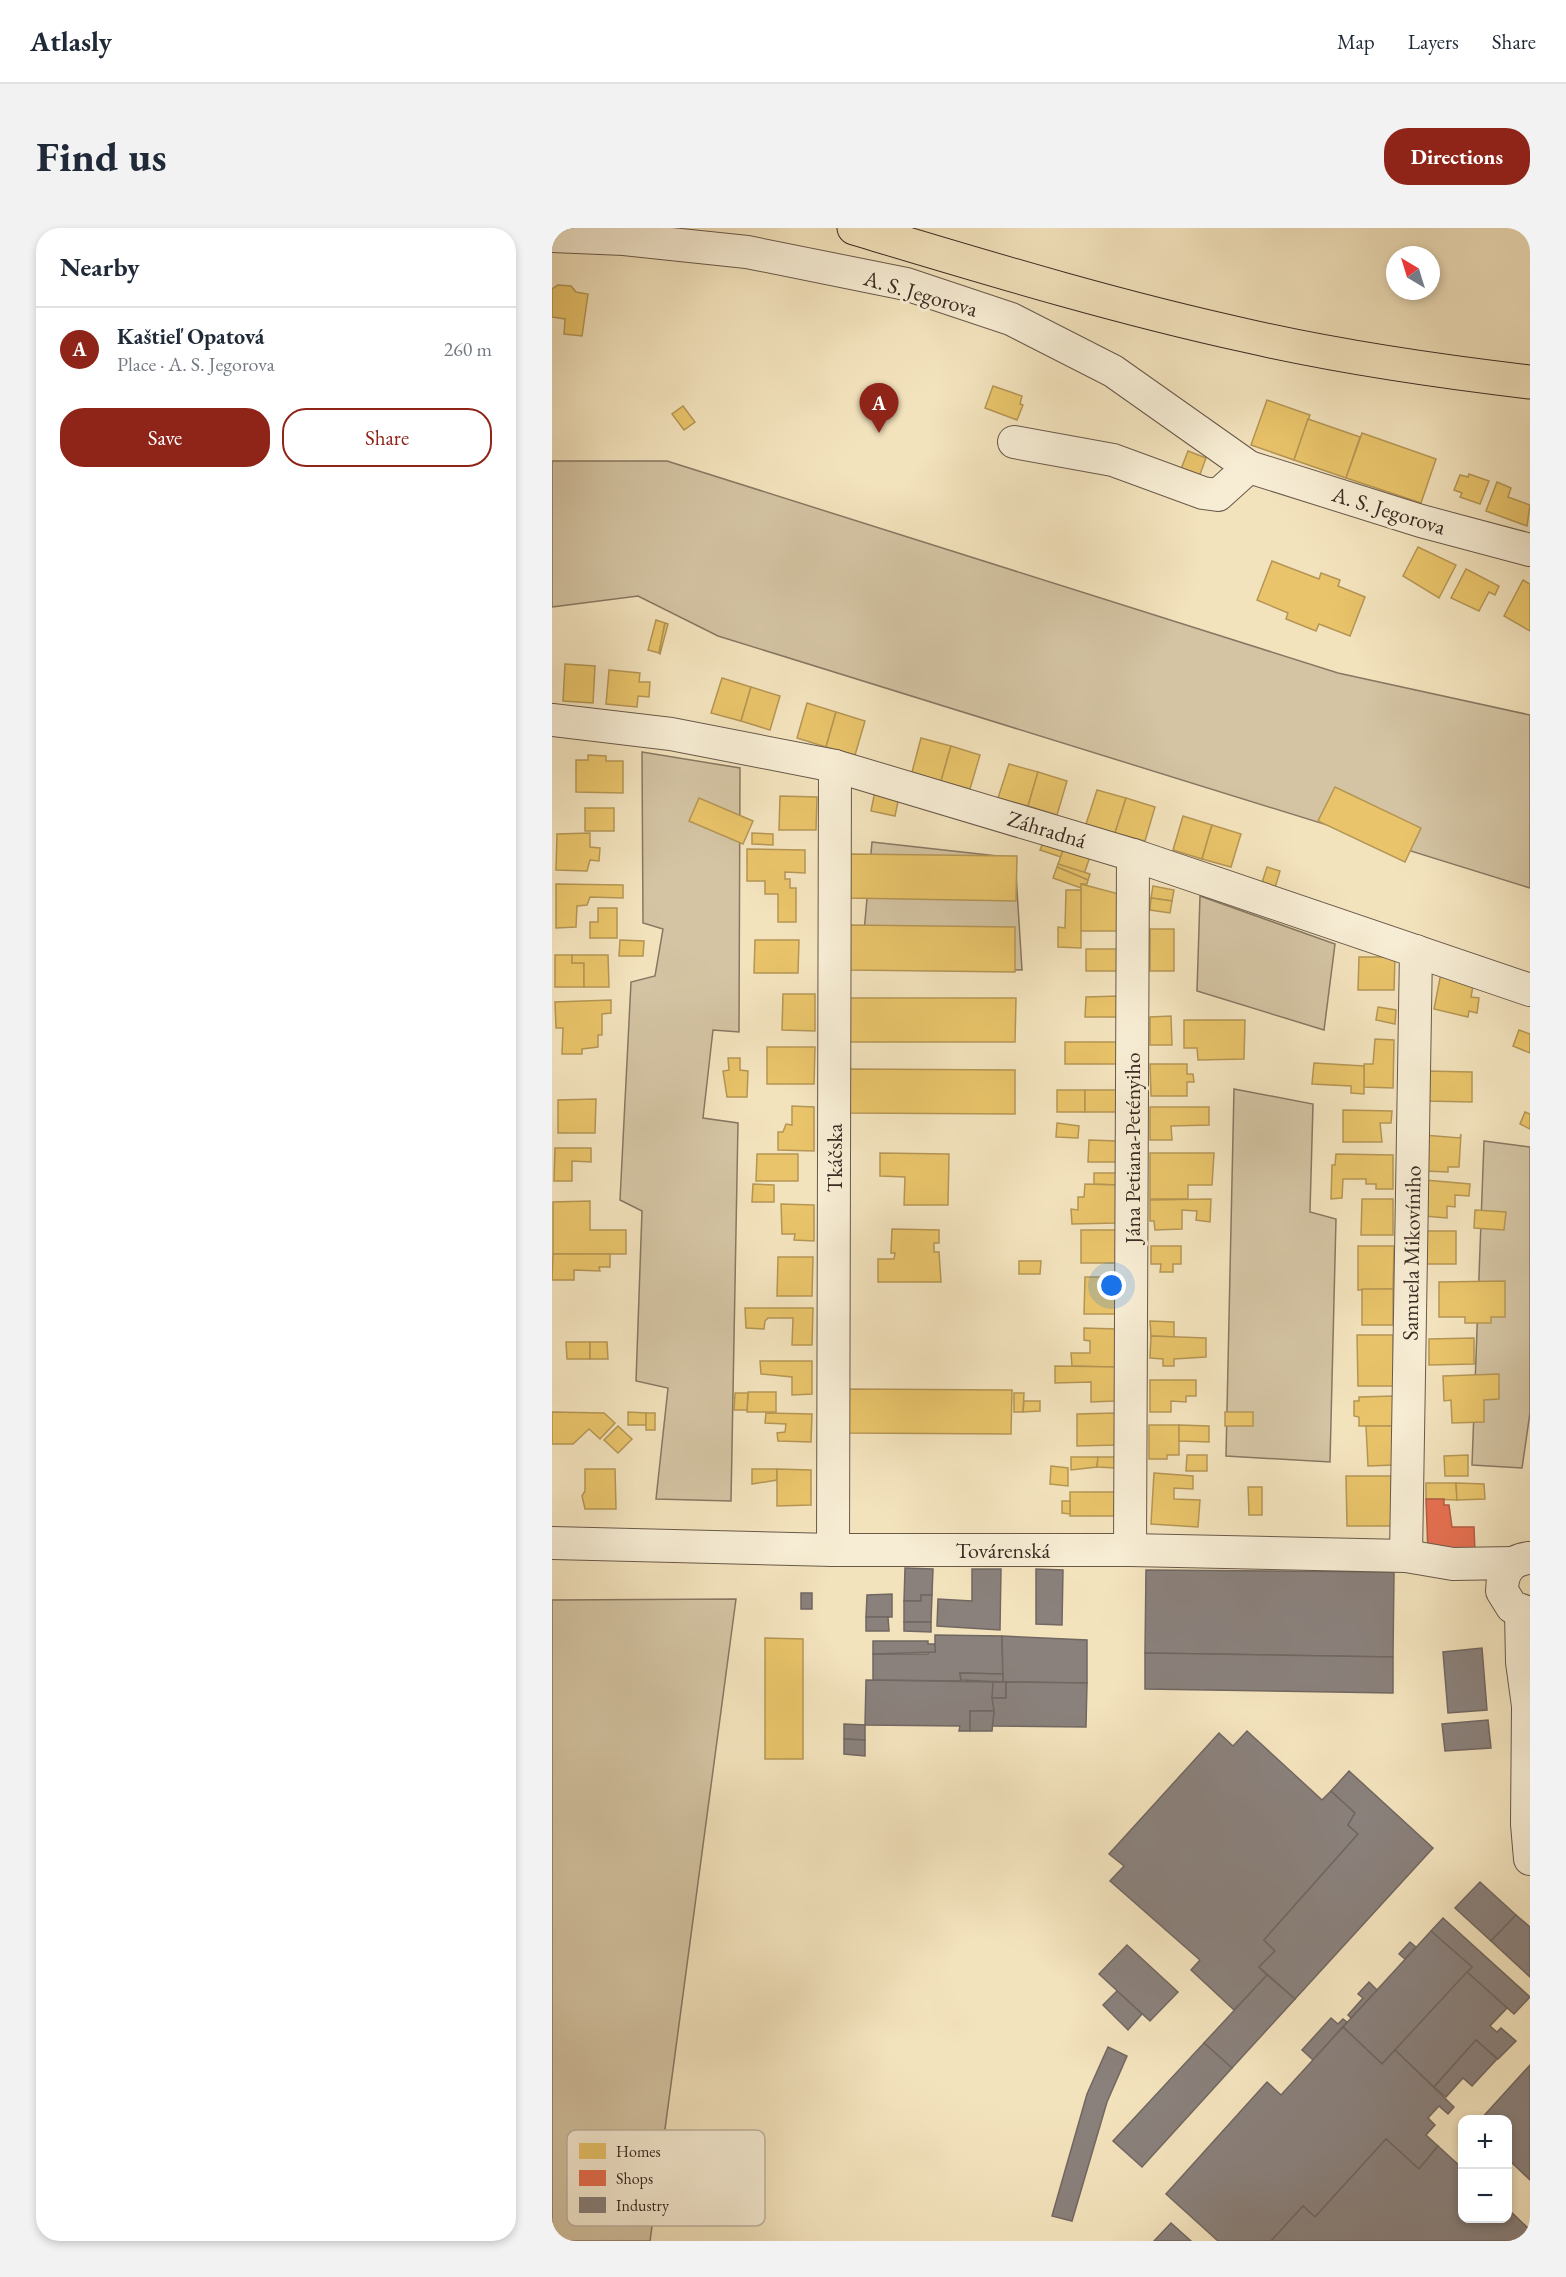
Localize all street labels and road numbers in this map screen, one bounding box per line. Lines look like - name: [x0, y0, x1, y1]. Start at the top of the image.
- street label: A. S. Jegorova: [860, 263, 981, 324]
- street label: A. S. Jegorova: [1328, 479, 1449, 541]
- street label: Záhradná: [1004, 804, 1090, 855]
- street label: Jána Petiana-Petényiho: [1118, 1052, 1147, 1246]
- street label: Tkáčska: [820, 1123, 849, 1193]
- street label: Samuela Mikovíniho: [1395, 1165, 1428, 1341]
- street label: Továrenská: [956, 1536, 1051, 1565]

